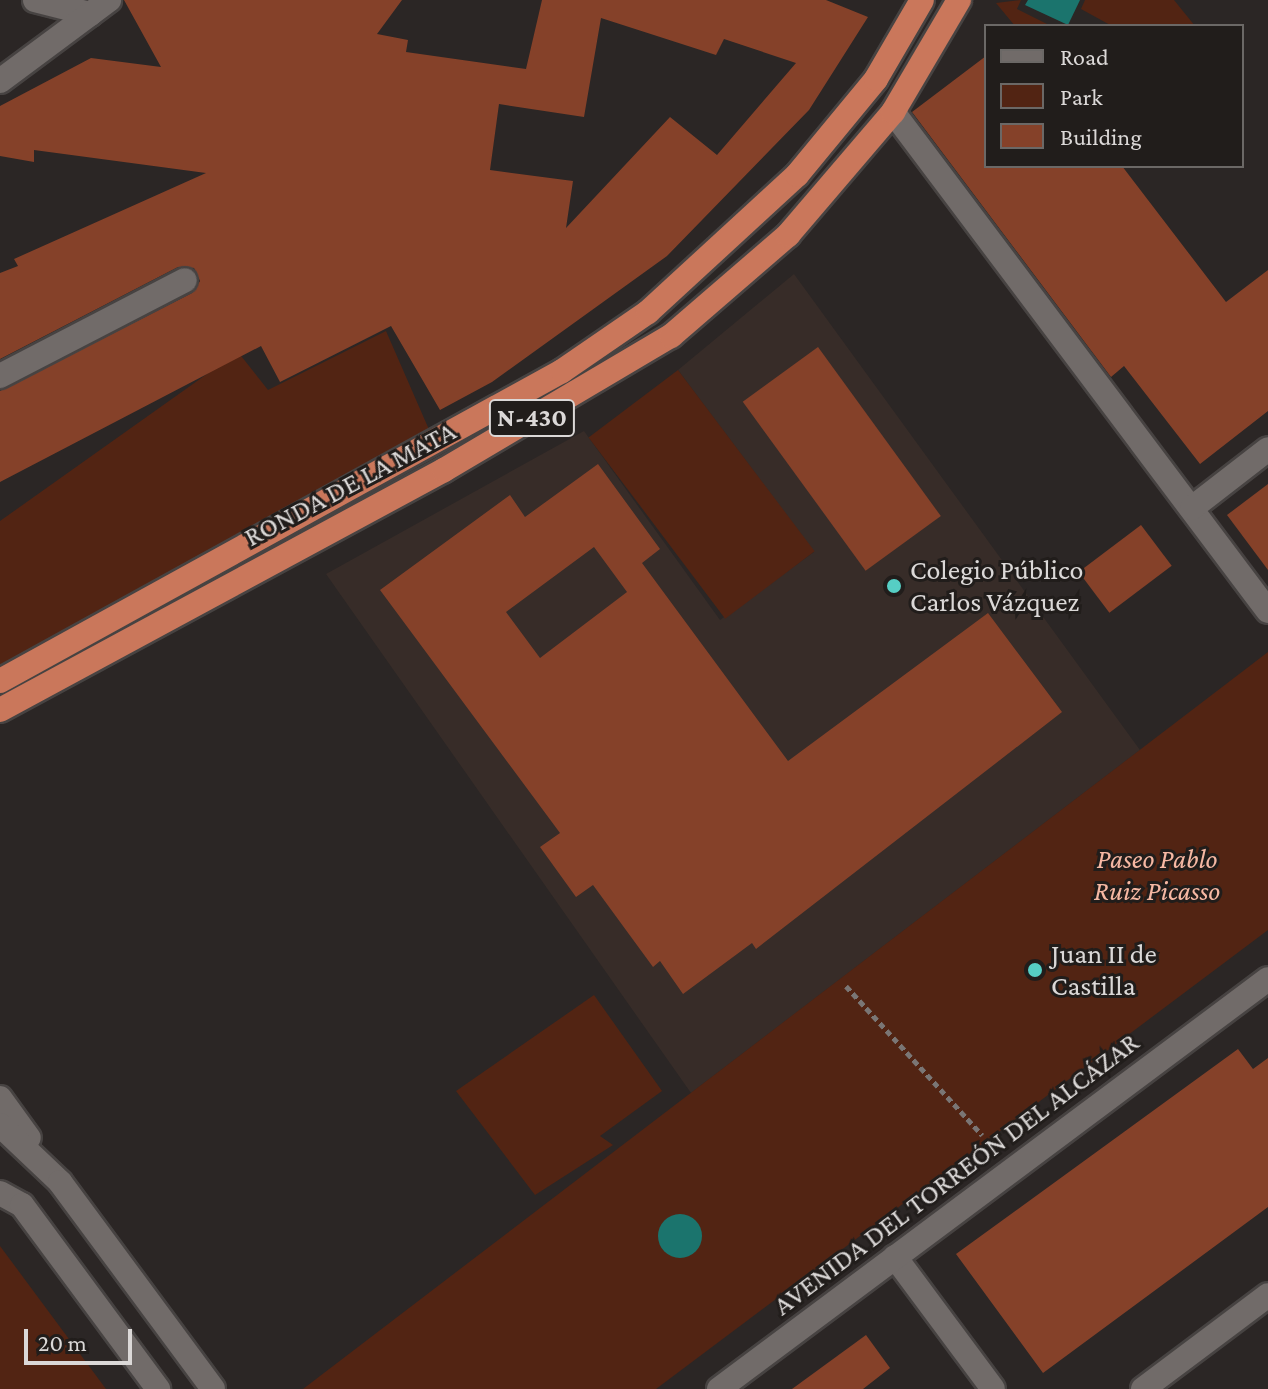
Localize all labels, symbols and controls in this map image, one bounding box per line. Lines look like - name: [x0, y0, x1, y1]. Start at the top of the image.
- legend: [984, 24, 1244, 168]
- text: Road: [1060, 43, 1109, 70]
- text: Park: [1060, 83, 1103, 110]
- text: Building: [1060, 123, 1142, 150]
- road number: N-430: [488, 396, 576, 440]
- street label: RONDA DE LA MATA: [238, 414, 462, 554]
- place label: Colegio Público Carlos Vázquez: [910, 553, 1083, 619]
- marker: Colegio Público Carlos Vázquez: [885, 577, 903, 595]
- park label: Paseo Pablo Ruiz Picasso: [1094, 842, 1220, 908]
- place label: Juan II de Castilla: [1051, 937, 1157, 1003]
- marker: Juan II de Castilla: [1026, 961, 1044, 979]
- street label: AVENIDA DEL TORREÓN DEL ALCÁZAR: [766, 1025, 1146, 1323]
- scale bar: [28, 1313, 136, 1363]
- text: 20 m: [38, 1329, 87, 1356]

